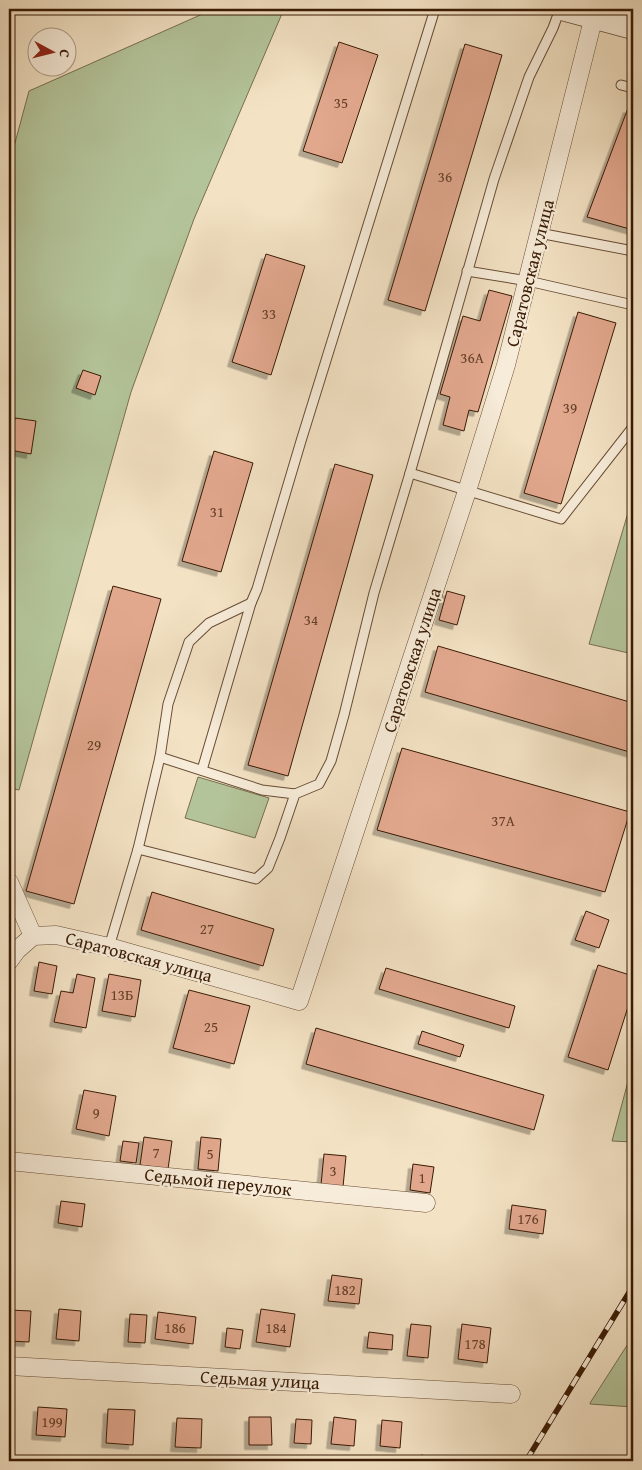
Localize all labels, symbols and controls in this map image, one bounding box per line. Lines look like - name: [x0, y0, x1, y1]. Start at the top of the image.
- north arrow: [28, 28, 78, 78]
- text: С: [54, 48, 75, 59]
- house number: 35: [334, 92, 348, 113]
- house number: 36: [438, 166, 452, 187]
- street label: Саратовская улица: [498, 196, 561, 349]
- house number: 33: [262, 303, 276, 324]
- house number: 36А: [460, 347, 484, 368]
- house number: 39: [563, 397, 577, 418]
- house number: 31: [210, 501, 224, 522]
- street label: Саратовская улица: [375, 584, 448, 736]
- house number: 34: [304, 609, 318, 630]
- house number: 29: [87, 734, 101, 755]
- house number: 37А: [491, 810, 515, 831]
- house number: 27: [200, 918, 214, 939]
- street label: Саратовская улица: [63, 924, 216, 989]
- house number: 13Б: [111, 984, 133, 1005]
- house number: 25: [204, 1016, 218, 1037]
- house number: 9: [92, 1102, 100, 1123]
- house number: 7: [152, 1142, 160, 1163]
- house number: 5: [206, 1143, 214, 1164]
- street label: Седьмой переулок: [143, 1160, 293, 1203]
- house number: 3: [329, 1160, 337, 1181]
- house number: 1: [418, 1167, 426, 1188]
- house number: 176: [517, 1208, 539, 1229]
- house number: 182: [334, 1279, 356, 1300]
- house number: 186: [164, 1317, 186, 1338]
- house number: 184: [265, 1317, 287, 1338]
- house number: 178: [464, 1333, 486, 1354]
- street label: Седьмая улица: [200, 1363, 321, 1396]
- house number: 199: [41, 1411, 63, 1432]

